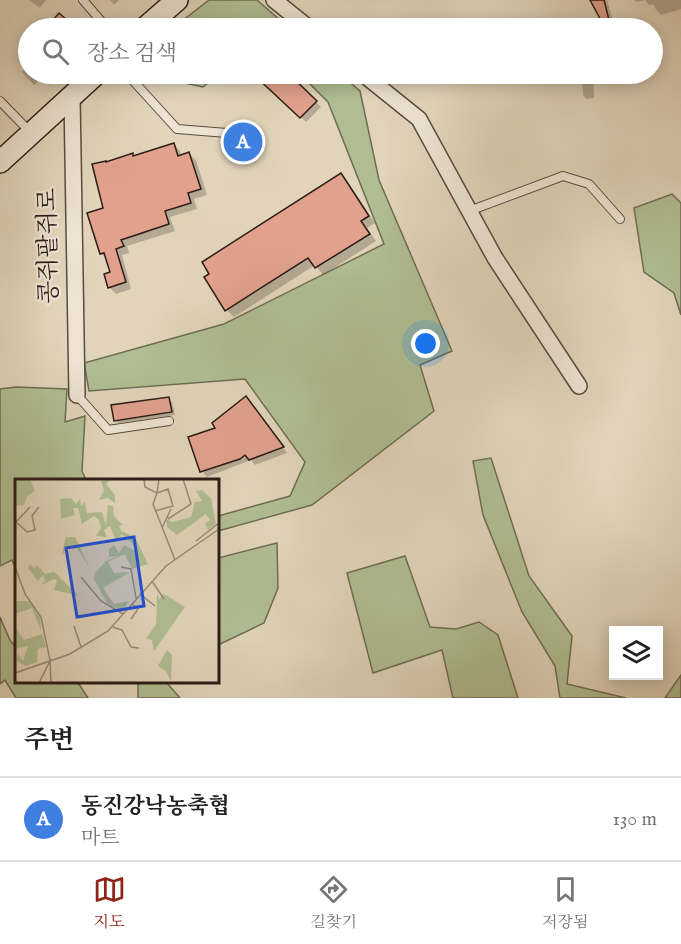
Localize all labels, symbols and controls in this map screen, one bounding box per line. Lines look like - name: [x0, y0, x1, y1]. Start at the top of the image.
- search box: [18, 18, 663, 84]
- icon: search: [39, 35, 72, 68]
- text: 장소 검색: [87, 40, 177, 68]
- pin: A: [224, 120, 262, 164]
- street label: 콩쥐팥쥐로: [32, 188, 66, 304]
- your location: [411, 329, 440, 358]
- inset map: [15, 479, 219, 683]
- map controls: [609, 626, 663, 680]
- button: layers: [609, 626, 663, 680]
- text: 주변: [24, 724, 74, 757]
- text: 동진강낙농축협: [81, 793, 230, 821]
- text: A: [37, 807, 50, 832]
- text: 130 m: [612, 807, 657, 832]
- text: 마트: [81, 826, 120, 851]
- tab: 지도: [93, 873, 126, 933]
- tab: 길찾기: [311, 873, 357, 933]
- tab: 저장됨: [542, 873, 588, 933]

